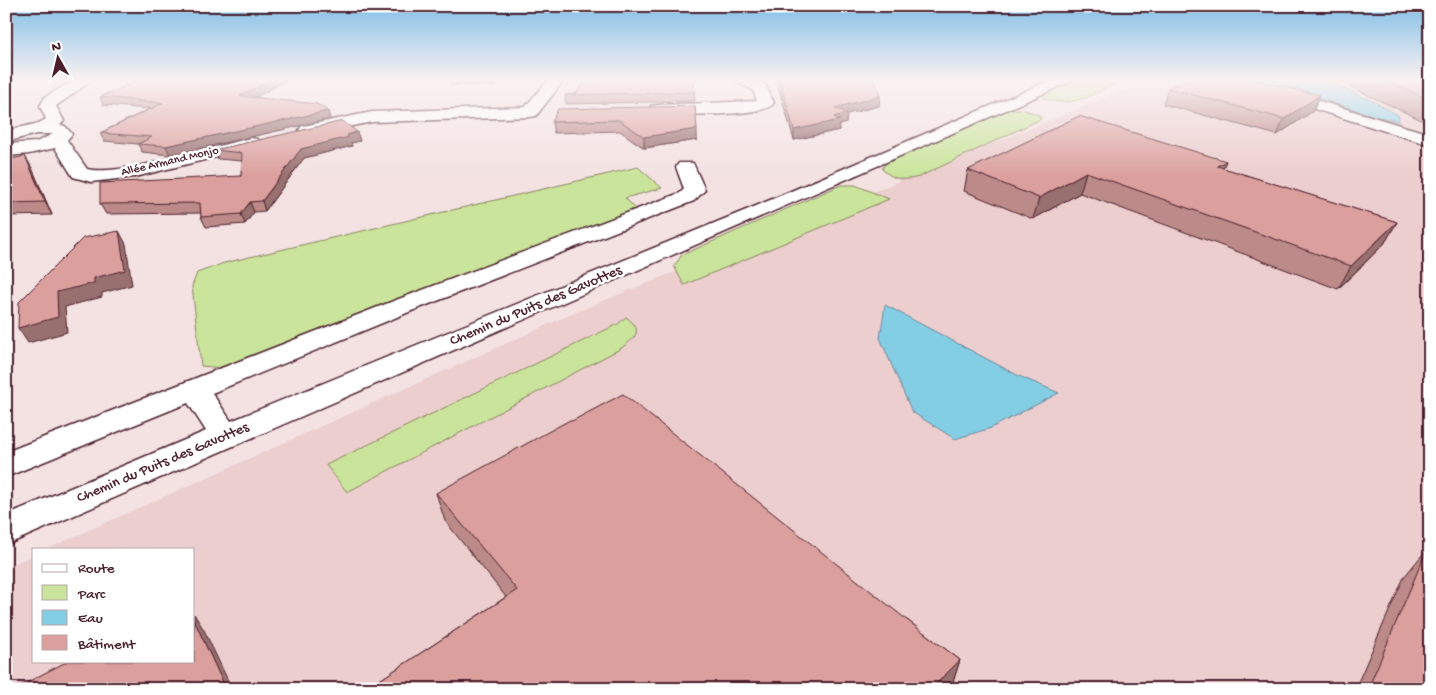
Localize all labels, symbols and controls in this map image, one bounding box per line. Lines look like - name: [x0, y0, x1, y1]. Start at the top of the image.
- north arrow: [32, 32, 82, 82]
- text: N: [51, 39, 62, 57]
- street label: Allée Armand Monjo: [120, 144, 220, 180]
- street label: Chemin du Puits des Gavottes: [447, 261, 625, 350]
- street label: Chemin du Puits des Gavottes: [74, 418, 252, 507]
- legend: [32, 548, 195, 662]
- text: Route: [78, 560, 115, 578]
- text: Parc: [77, 586, 106, 604]
- text: Eau: [78, 610, 103, 628]
- text: Bâtiment: [77, 636, 137, 654]

